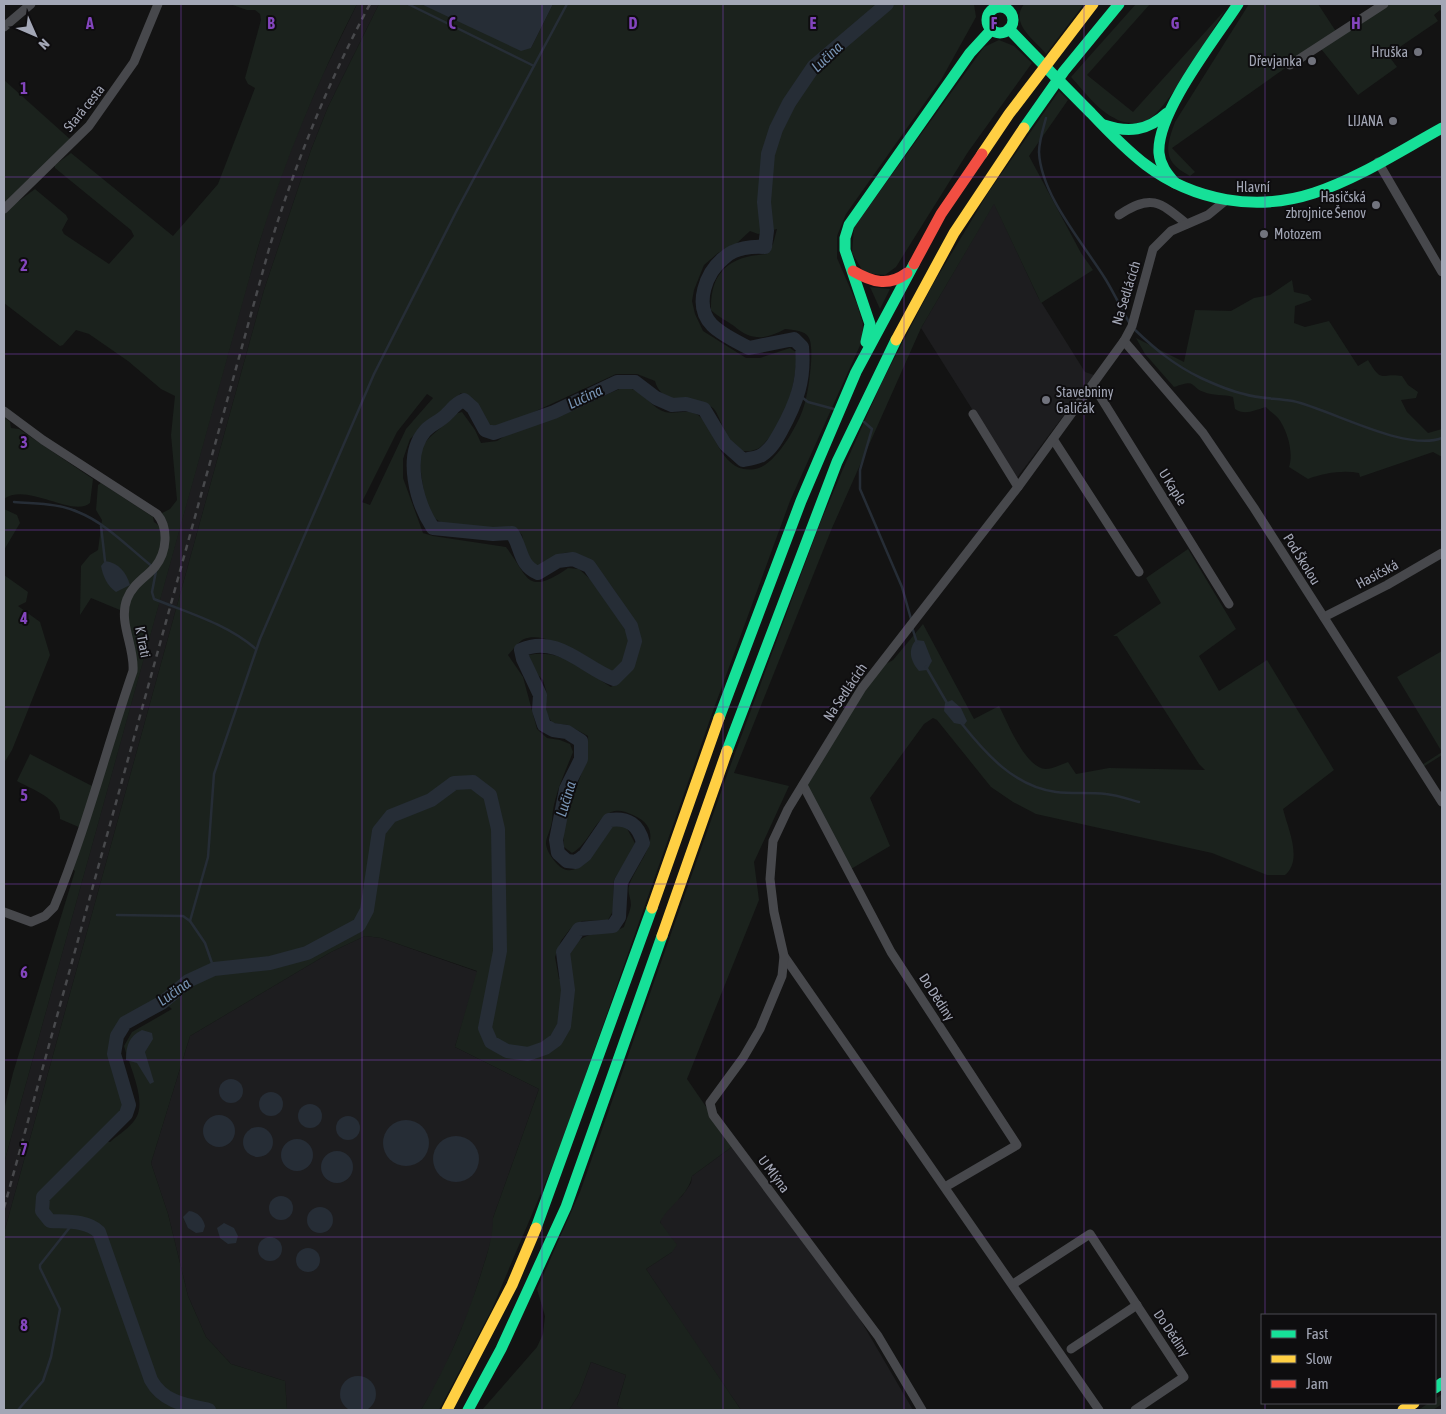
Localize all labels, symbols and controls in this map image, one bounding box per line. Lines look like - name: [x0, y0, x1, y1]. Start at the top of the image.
- north arrow: [10, 10, 60, 60]
- text: A: [85, 14, 94, 32]
- text: B: [267, 14, 275, 32]
- text: C: [448, 14, 456, 32]
- text: D: [629, 14, 638, 32]
- text: E: [810, 14, 817, 32]
- text: F: [991, 14, 998, 32]
- text: G: [1171, 14, 1180, 32]
- text: H: [1351, 14, 1361, 32]
- text: N: [36, 36, 53, 53]
- water label: Lučina: [808, 38, 846, 75]
- place label: Hruška: [1371, 44, 1408, 60]
- marker: Hruška: [1412, 46, 1424, 58]
- place label: Dřevjanka: [1249, 53, 1302, 69]
- marker: Dřevjanka: [1306, 55, 1318, 67]
- text: 1: [20, 79, 28, 97]
- street label: Stará cesta: [60, 81, 108, 135]
- place label: LIJANA: [1348, 113, 1383, 129]
- marker: LIJANA: [1387, 115, 1399, 127]
- street label: Hlavní: [1236, 179, 1270, 195]
- place label: Hasičská zbrojnice Šenov: [1286, 189, 1366, 221]
- marker: Hasičská zbrojnice Šenov: [1370, 199, 1382, 211]
- place label: Motozem: [1274, 226, 1322, 242]
- marker: Motozem: [1258, 228, 1270, 240]
- text: 2: [20, 256, 28, 274]
- street label: Na Sedlácích: [1109, 259, 1143, 327]
- water label: Lučina: [565, 381, 605, 412]
- place label: Stavebniny Galičák: [1056, 384, 1114, 416]
- marker: Stavebniny Galičák: [1040, 394, 1052, 406]
- text: 3: [20, 433, 28, 451]
- street label: U Kaple: [1156, 466, 1190, 508]
- street label: Pod Školou: [1280, 531, 1324, 587]
- street label: Hasičská: [1353, 556, 1401, 592]
- text: 4: [19, 609, 28, 627]
- street label: K Trati: [132, 625, 154, 659]
- street label: Na Sedlácích: [820, 660, 870, 724]
- water label: Lučina: [552, 779, 579, 819]
- text: 5: [20, 786, 28, 804]
- text: 6: [20, 963, 28, 981]
- street label: Do Dědiny: [916, 970, 958, 1024]
- water label: Lučina: [154, 974, 193, 1009]
- text: 7: [20, 1140, 28, 1158]
- street label: U Mlýna: [755, 1152, 793, 1196]
- street label: Do Dědiny: [1151, 1307, 1194, 1360]
- legend: [1261, 1314, 1436, 1404]
- text: 8: [20, 1316, 28, 1334]
- text: Fast: [1306, 1325, 1328, 1342]
- text: Slow: [1306, 1350, 1332, 1367]
- text: Jam: [1306, 1375, 1329, 1392]

